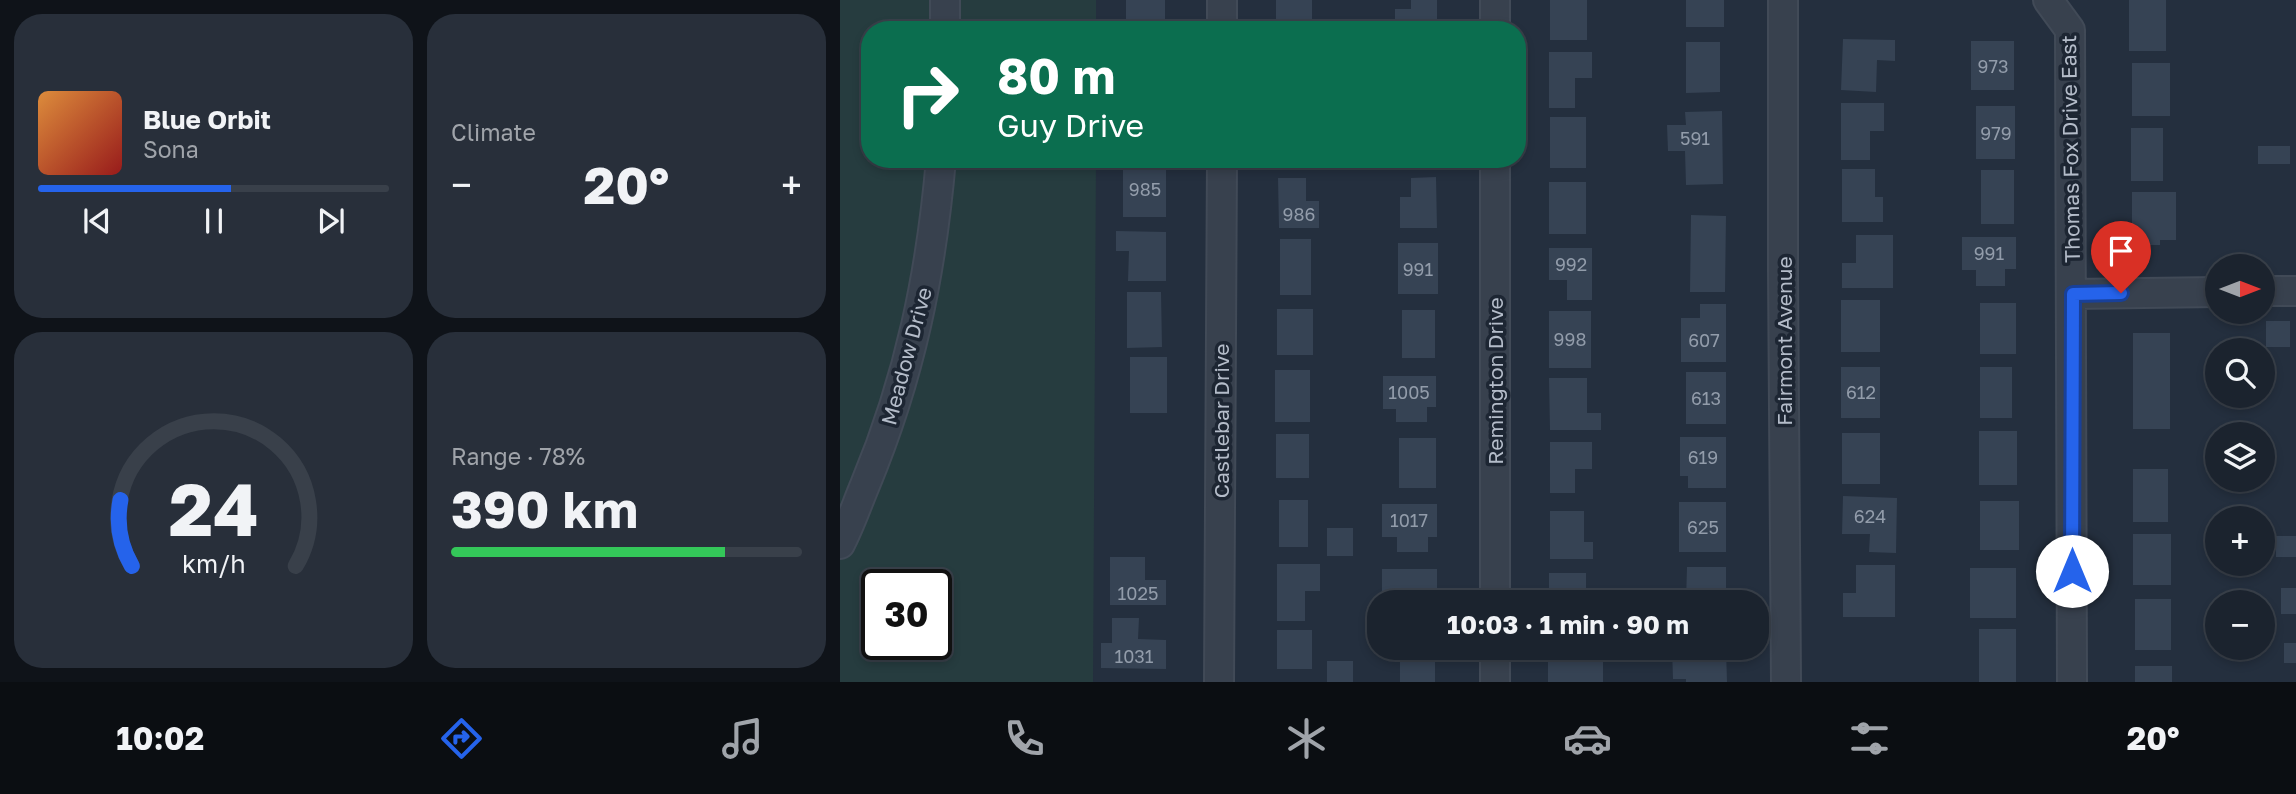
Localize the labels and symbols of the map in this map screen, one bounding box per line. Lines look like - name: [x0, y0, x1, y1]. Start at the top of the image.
- street label: Thomas Fox Drive East: [2055, 35, 2085, 263]
- house number: 973: [1978, 55, 2008, 77]
- house number: 979: [1980, 122, 2012, 144]
- house number: 591: [1680, 127, 1710, 149]
- house number: 985: [1129, 178, 1161, 200]
- house number: 986: [1283, 203, 1315, 225]
- pin: [2091, 221, 2151, 293]
- house number: 991: [1974, 242, 2005, 264]
- house number: 992: [1555, 253, 1587, 275]
- north arrow: [2205, 254, 2275, 324]
- street label: Fairmont Avenue: [1771, 256, 1797, 426]
- house number: 991: [1403, 258, 1434, 280]
- street label: Meadow Drive: [875, 284, 937, 428]
- street label: Remington Drive: [1482, 297, 1508, 465]
- house number: 998: [1554, 328, 1586, 350]
- house number: 607: [1688, 329, 1720, 351]
- street label: Castlebar Drive: [1208, 344, 1234, 498]
- house number: 1005: [1388, 381, 1430, 403]
- house number: 612: [1846, 381, 1876, 403]
- house number: 613: [1691, 387, 1721, 409]
- house number: 619: [1688, 446, 1718, 468]
- house number: 624: [1854, 505, 1886, 527]
- house number: 1017: [1390, 509, 1428, 531]
- house number: 625: [1687, 516, 1719, 538]
- position arrow: [2035, 534, 2109, 608]
- speed limit sign: 30: [861, 569, 952, 660]
- house number: 1025: [1118, 582, 1158, 604]
- house number: 1031: [1114, 645, 1154, 667]

